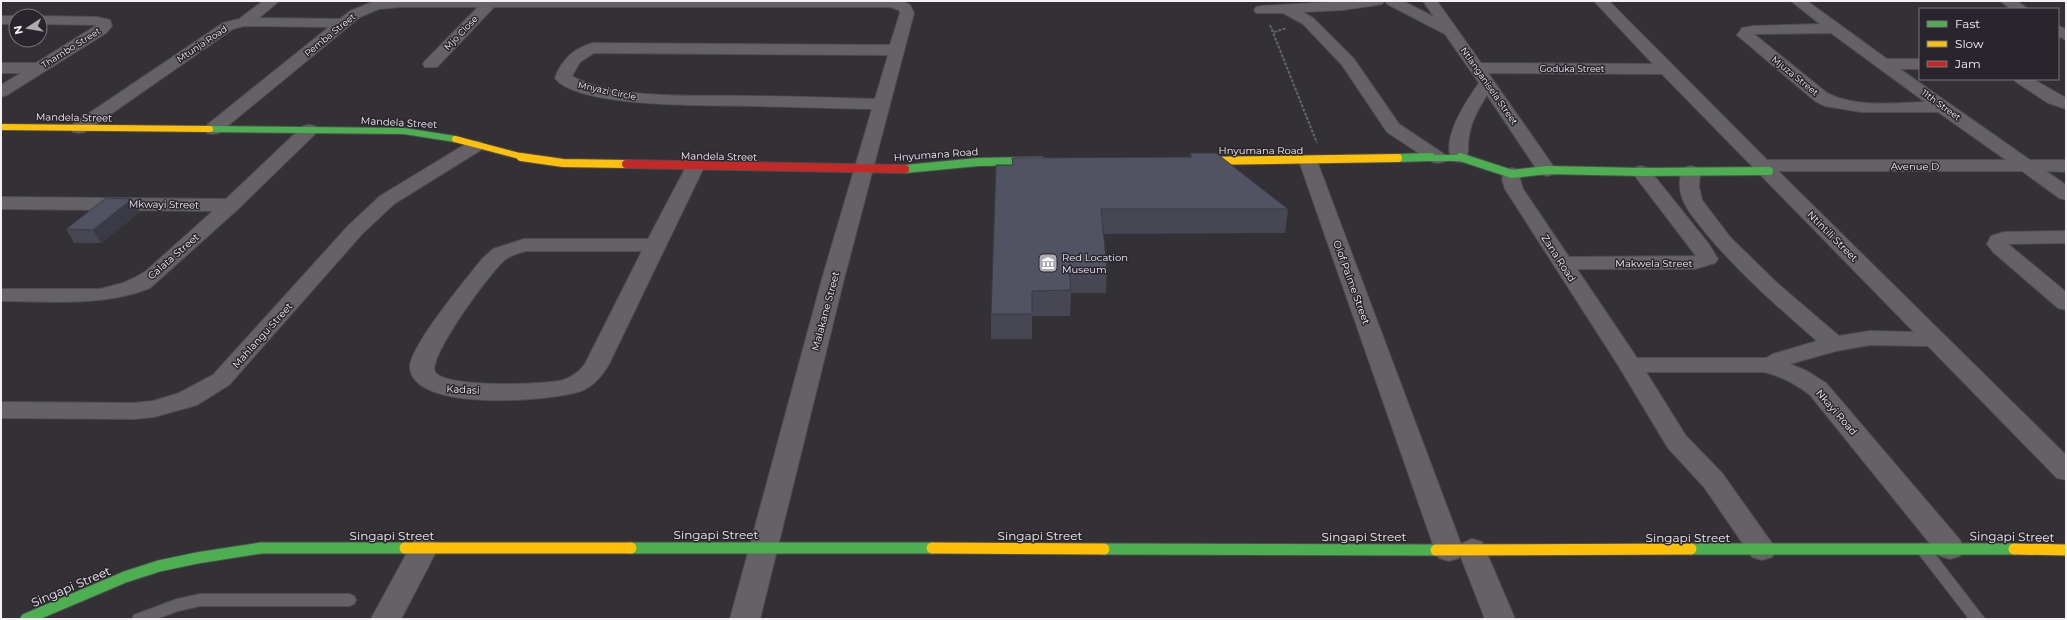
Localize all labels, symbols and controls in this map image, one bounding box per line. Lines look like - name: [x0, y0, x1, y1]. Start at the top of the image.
- north arrow: [8, 8, 48, 48]
- legend: [1919, 8, 2059, 80]
- street label: Pemba Street: [302, 11, 358, 58]
- street label: Mjo Close: [442, 13, 480, 52]
- text: Fast: [1955, 16, 1980, 31]
- street label: Mtunja Road: [175, 23, 229, 64]
- text: N: [10, 24, 26, 36]
- street label: Thambo Street: [39, 25, 103, 70]
- text: Slow: [1955, 36, 1984, 51]
- street label: Ntlanganisela Street: [1459, 45, 1520, 127]
- street label: Mjuza Street: [1770, 53, 1821, 98]
- text: Jam: [1954, 56, 1981, 71]
- street label: Goduka Street: [1540, 63, 1605, 74]
- street label: Mnyazi Circle: [577, 79, 638, 102]
- street label: 11th Street: [1920, 87, 1963, 123]
- street label: Mandela Street: [36, 110, 112, 125]
- street label: Mandela Street: [360, 114, 438, 131]
- street label: Hnyumana Road: [1219, 144, 1303, 157]
- street label: Hnyumana Road: [893, 145, 979, 164]
- street label: Mandela Street: [681, 149, 757, 164]
- street label: Avenue D: [1891, 160, 1939, 173]
- street label: Mkwayi Street: [129, 197, 199, 212]
- street label: Ntintili Street: [1804, 208, 1861, 265]
- street label: Calata Street: [145, 230, 202, 282]
- street label: Zana Road: [1538, 232, 1579, 284]
- street label: Olof Palme Street: [1330, 238, 1373, 326]
- place label: Red Location Museum: [1062, 251, 1128, 276]
- museum icon: Red Location Museum: [1037, 252, 1059, 274]
- street label: Makwela Street: [1615, 257, 1693, 270]
- street label: Malakane Street: [809, 270, 842, 352]
- street label: Mahlangu Street: [229, 300, 295, 371]
- street label: Kadasi: [446, 382, 480, 397]
- street label: Nkayi Road: [1813, 387, 1860, 438]
- street label: Singapi Street: [674, 527, 759, 542]
- street label: Singapi Street: [350, 528, 435, 543]
- street label: Singapi Street: [998, 528, 1083, 543]
- street label: Singapi Street: [1969, 528, 2055, 545]
- street label: Singapi Street: [1322, 529, 1407, 544]
- street label: Singapi Street: [1646, 530, 1731, 545]
- street label: Singapi Street: [29, 563, 113, 610]

